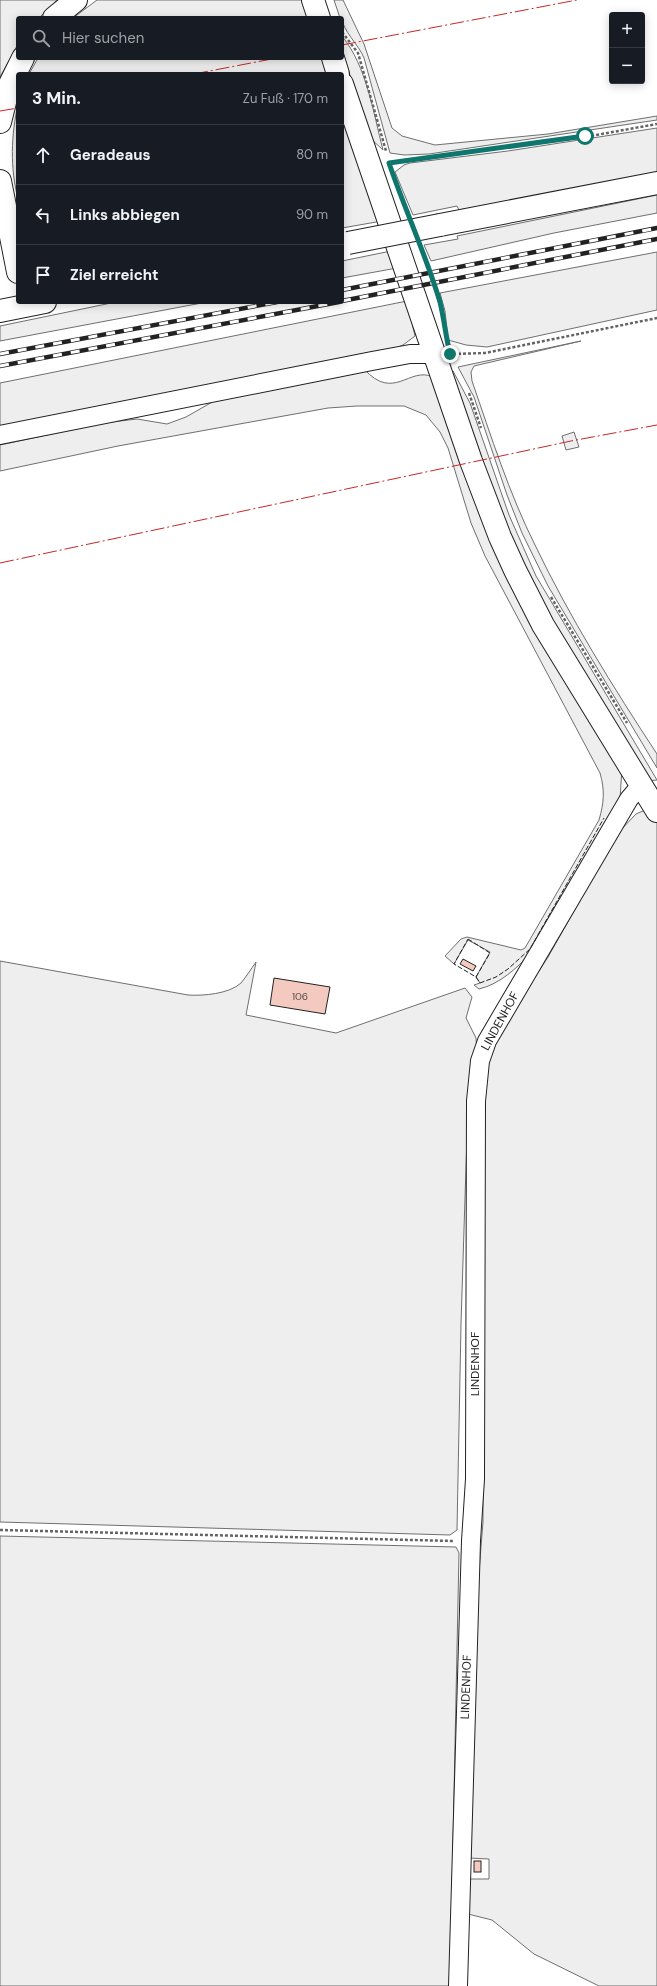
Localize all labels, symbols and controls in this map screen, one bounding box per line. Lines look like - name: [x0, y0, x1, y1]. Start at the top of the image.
- map controls: [609, 12, 645, 84]
- button: +: [609, 12, 645, 48]
- search box: [16, 16, 344, 60]
- icon: search: [30, 27, 52, 49]
- text: Hier suchen: [62, 28, 144, 48]
- button: −: [609, 48, 645, 84]
- text: 3 Min.: [32, 87, 81, 109]
- text: Zu Fuß · 170 m: [243, 90, 328, 107]
- route start: [576, 127, 594, 145]
- icon: ahead: [32, 144, 54, 166]
- text: Geradeaus: [70, 145, 151, 165]
- text: 80 m: [296, 146, 328, 163]
- icon: left: [32, 204, 54, 226]
- text: Links abbiegen: [70, 205, 180, 225]
- text: 90 m: [296, 206, 328, 223]
- icon: arrive: [32, 264, 54, 286]
- text: Ziel erreicht: [70, 265, 159, 285]
- route end: [441, 345, 459, 363]
- street label: LINDENHOF: [477, 988, 523, 1053]
- house number: 106: [292, 990, 308, 1003]
- street label: LINDENHOF: [467, 1331, 483, 1396]
- street label: LINDENHOF: [457, 1654, 475, 1720]

